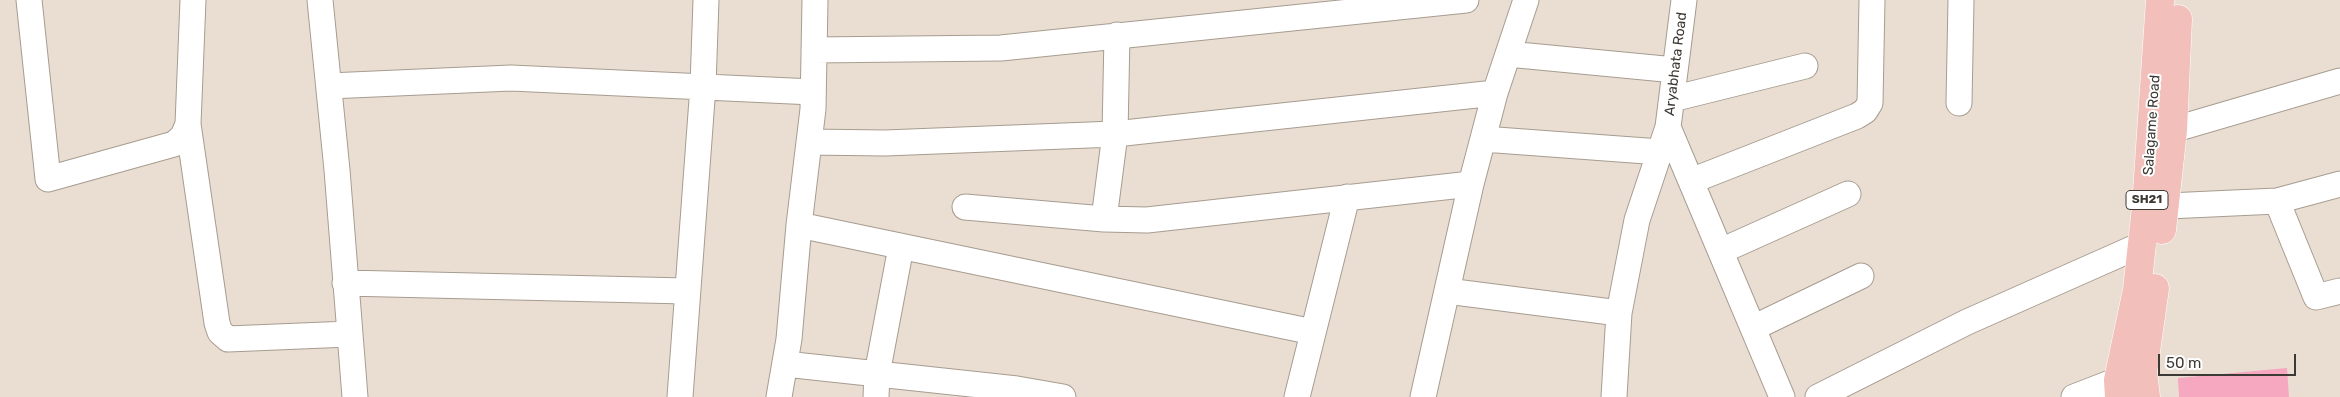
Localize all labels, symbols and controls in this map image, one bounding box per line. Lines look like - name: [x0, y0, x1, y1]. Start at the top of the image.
- street label: Aryabhata Road: [1661, 11, 1691, 117]
- street label: Salagame Road: [2140, 74, 2164, 176]
- road number: SH21: [2126, 190, 2168, 210]
- scale bar: [2160, 344, 2298, 376]
- text: 50 m: [2166, 354, 2201, 372]

